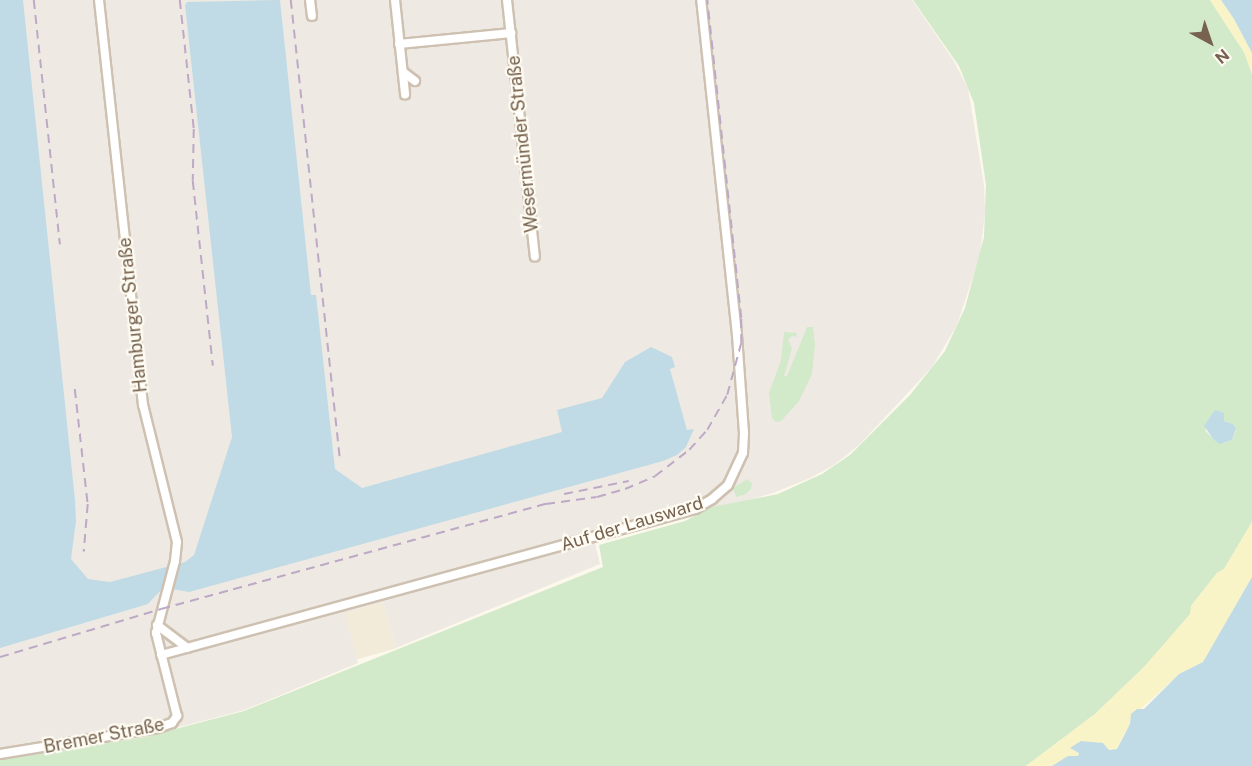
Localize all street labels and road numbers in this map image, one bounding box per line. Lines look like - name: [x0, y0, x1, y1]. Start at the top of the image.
- street label: Wesermünder Straße: [503, 54, 543, 234]
- street label: Hamburger Straße: [114, 236, 152, 394]
- street label: Auf der Lausward: [558, 492, 706, 556]
- street label: Bremer Straße: [42, 714, 166, 758]

